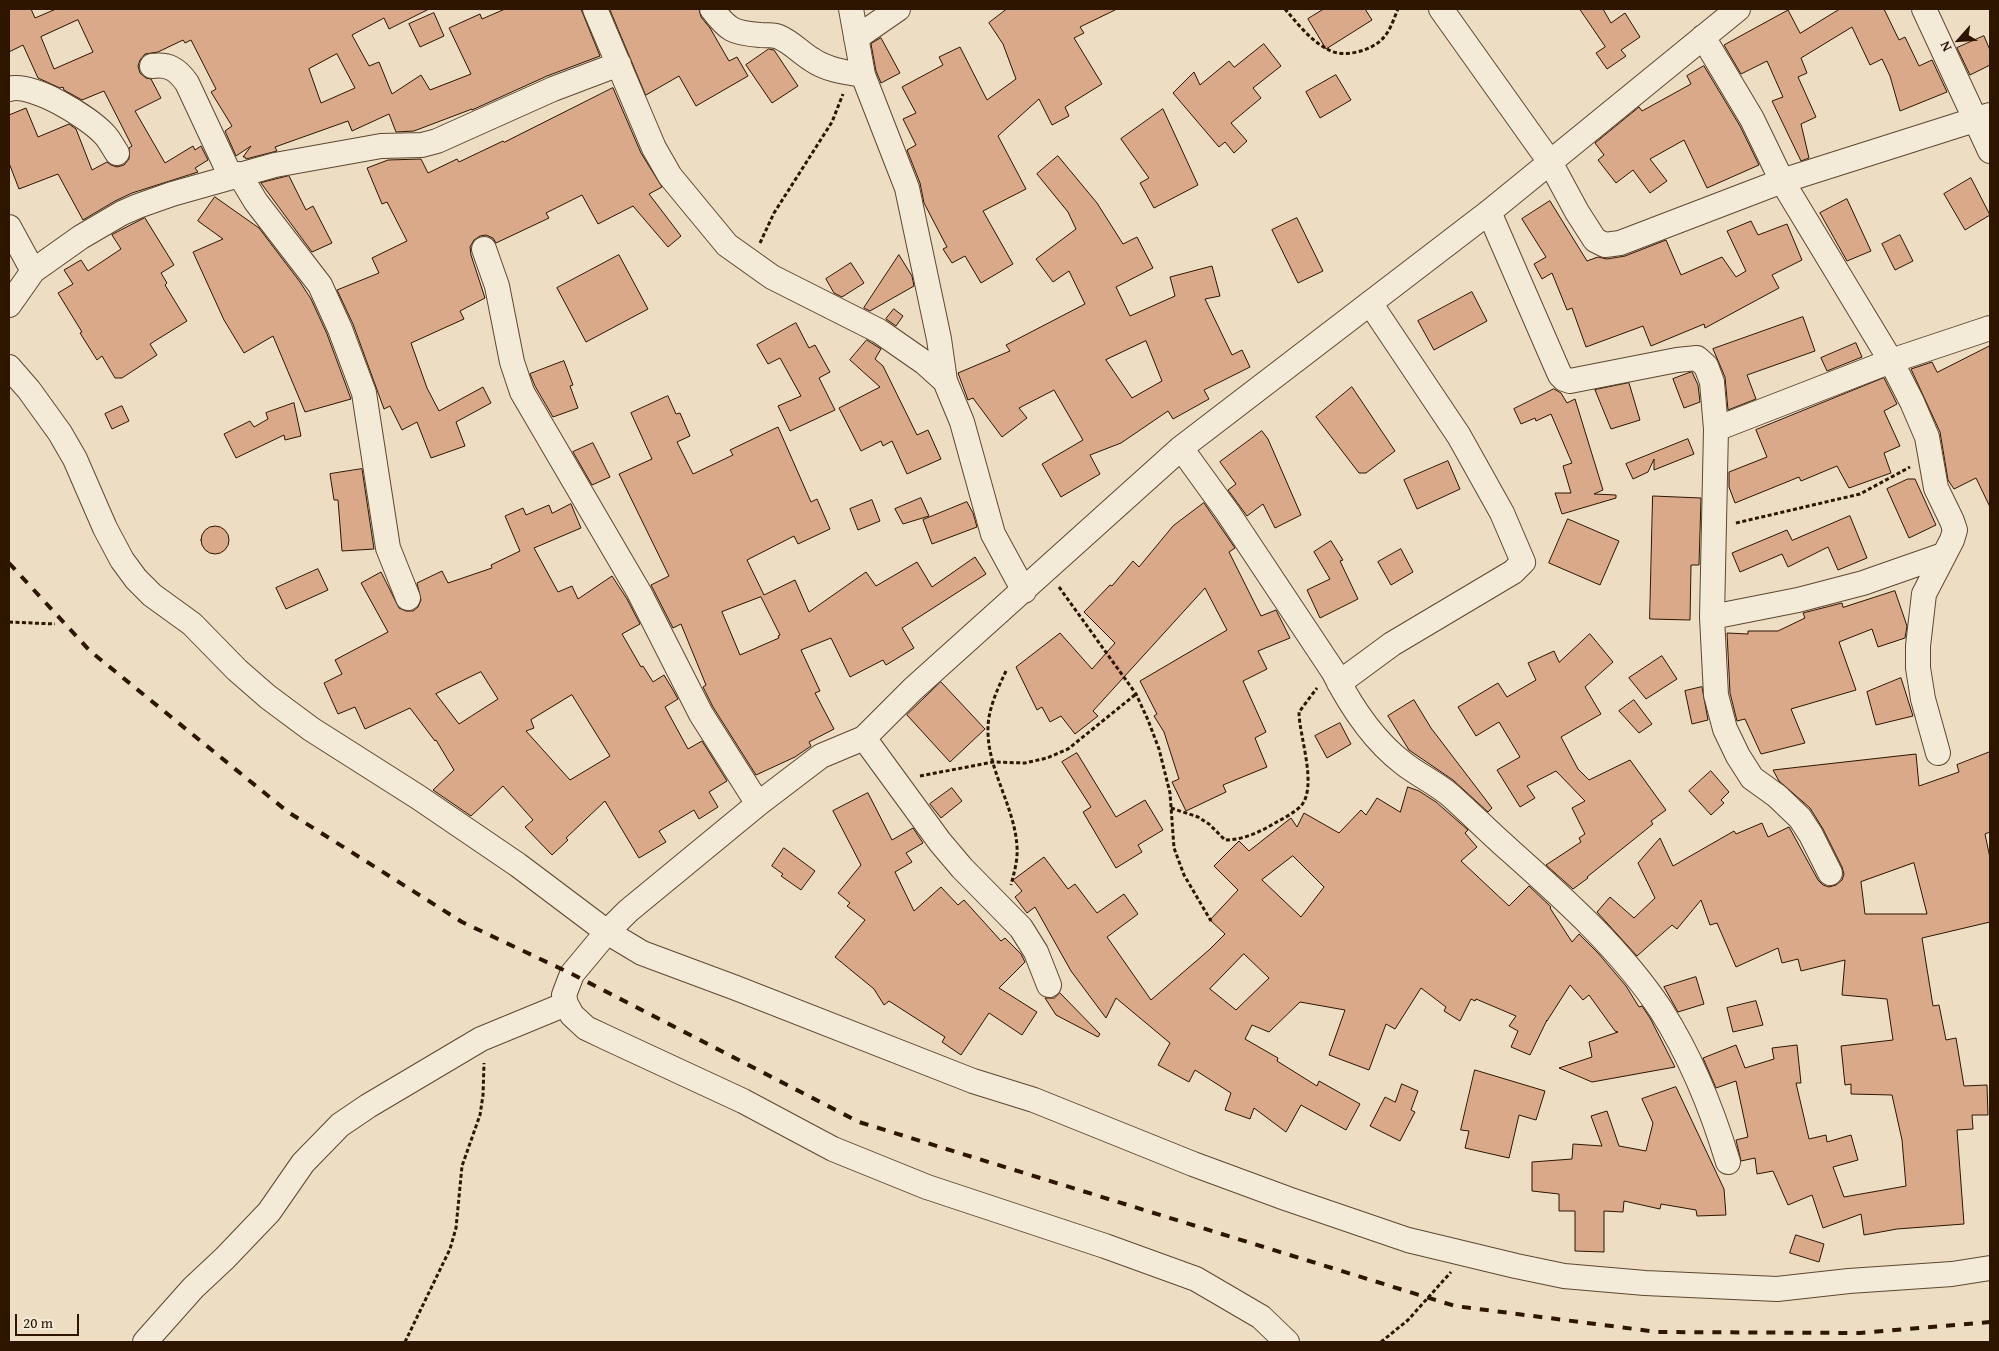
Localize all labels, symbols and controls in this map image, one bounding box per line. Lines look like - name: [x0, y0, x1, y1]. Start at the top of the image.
- north arrow: [1934, 15, 1984, 65]
- text: N: [1934, 38, 1957, 55]
- scale bar: [18, 1304, 81, 1336]
- text: 20 m: [23, 1312, 53, 1333]

